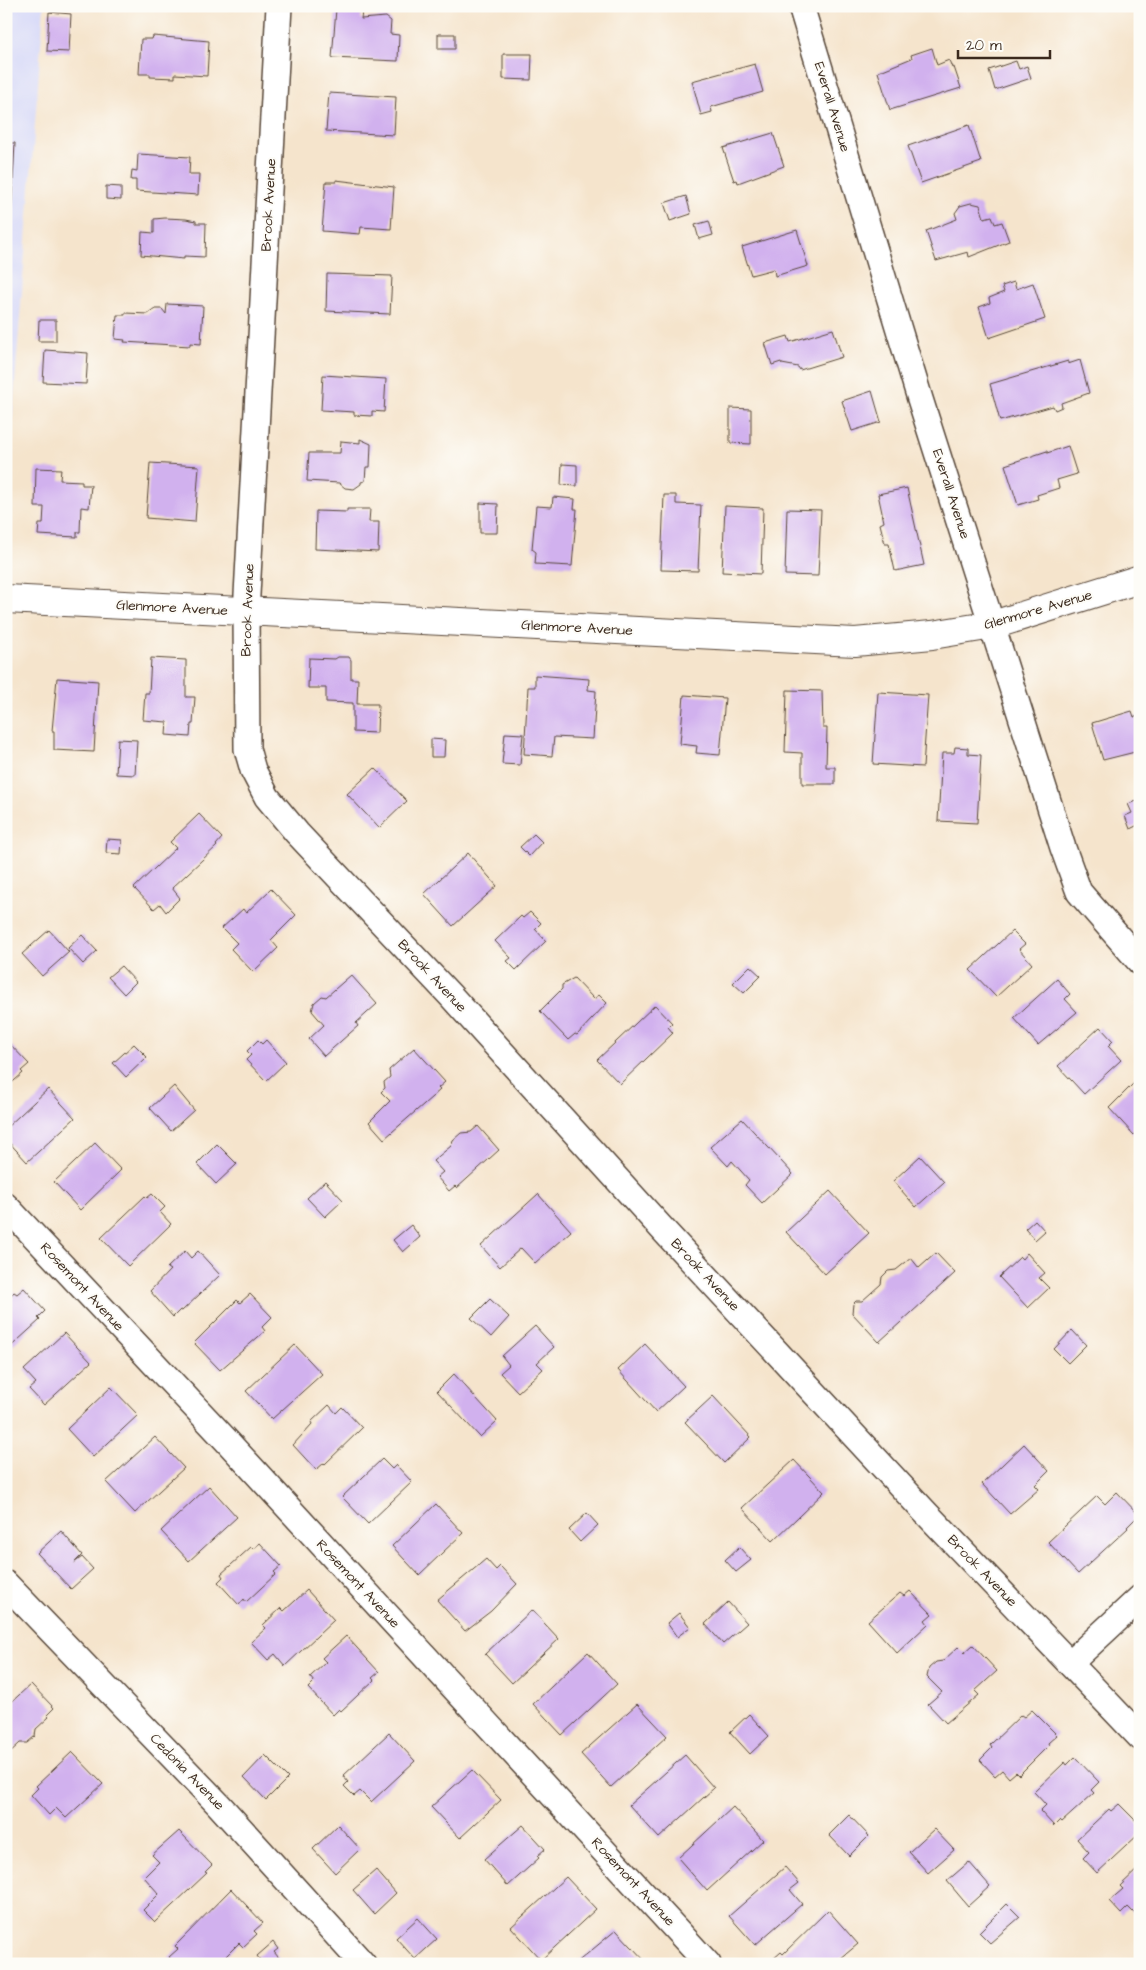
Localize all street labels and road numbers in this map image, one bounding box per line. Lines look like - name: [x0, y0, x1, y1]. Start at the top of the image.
- street label: Everall Avenue: [809, 59, 855, 155]
- street label: Brook Avenue: [257, 158, 281, 252]
- street label: Everall Avenue: [927, 446, 975, 542]
- street label: Brook Avenue: [236, 563, 260, 657]
- street label: Glenmore Avenue: [982, 585, 1095, 635]
- street label: Glenmore Avenue: [116, 595, 229, 621]
- street label: Glenmore Avenue: [521, 615, 634, 641]
- street label: Brook Avenue: [393, 935, 471, 1017]
- street label: Brook Avenue: [666, 1234, 744, 1316]
- street label: Rosemont Avenue: [35, 1238, 129, 1336]
- street label: Brook Avenue: [942, 1531, 1022, 1612]
- street label: Rosemont Avenue: [311, 1535, 405, 1633]
- street label: Cedonia Avenue: [145, 1729, 229, 1815]
- street label: Rosemont Avenue: [586, 1833, 680, 1931]

